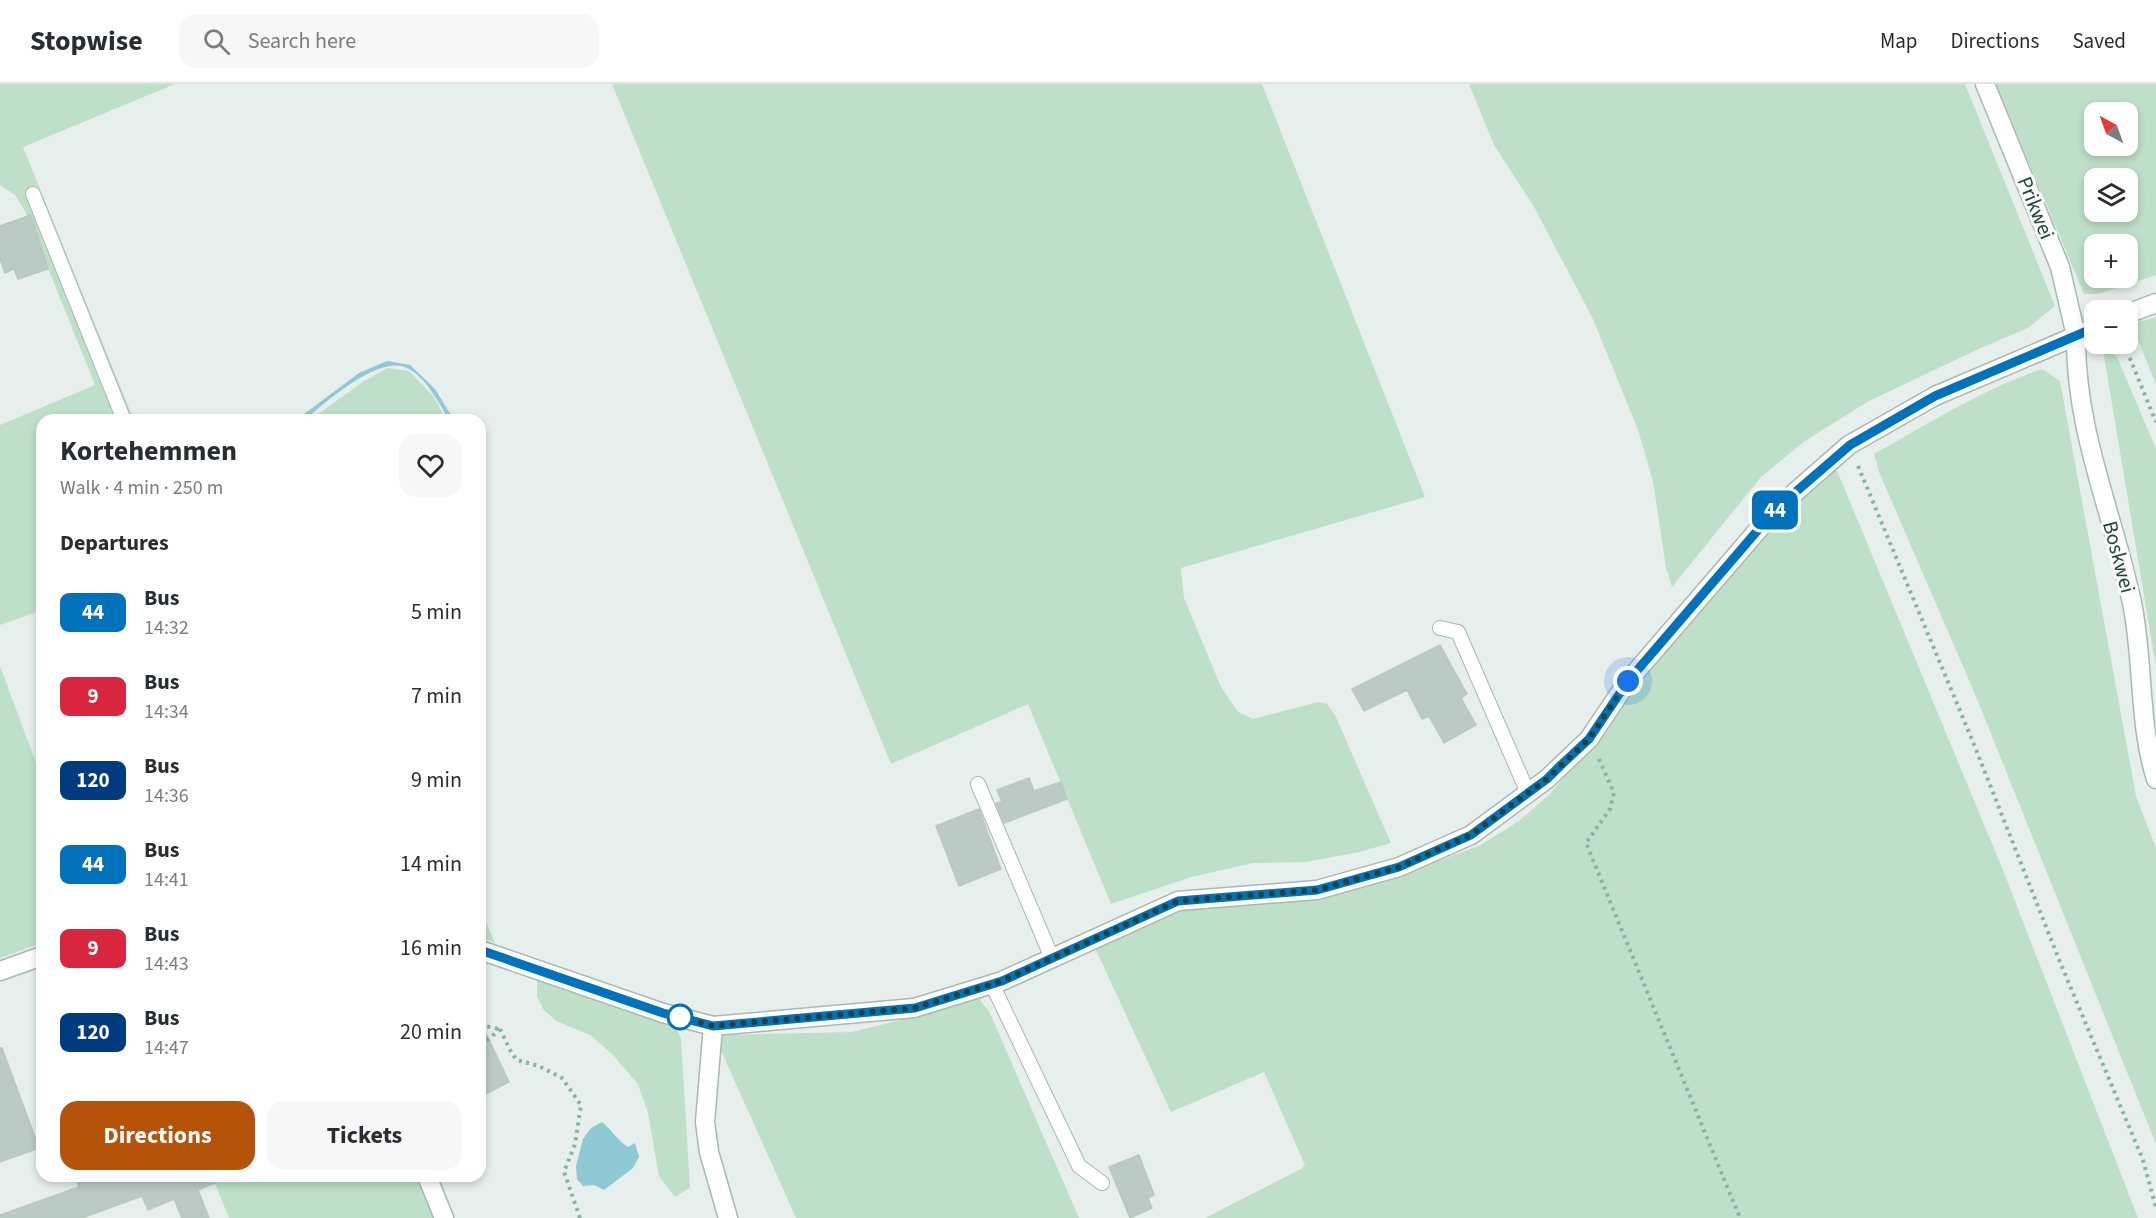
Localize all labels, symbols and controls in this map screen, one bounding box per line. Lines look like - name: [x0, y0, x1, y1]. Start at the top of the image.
- search box: [179, 14, 599, 68]
- text: Stopwise: [30, 21, 143, 61]
- icon: search: [200, 25, 233, 58]
- text: Search here: [248, 25, 356, 57]
- text: Map: [1880, 26, 1918, 56]
- text: Directions: [1951, 26, 2039, 56]
- text: Saved: [2072, 26, 2126, 56]
- north arrow: [2084, 102, 2138, 156]
- map controls: [2084, 102, 2138, 354]
- button: layers: [2084, 168, 2138, 222]
- street label: Prikwei: [2010, 172, 2062, 244]
- button: +: [2084, 234, 2138, 288]
- button: −: [2084, 300, 2138, 354]
- text: Kortehemmen: [60, 431, 237, 471]
- button: heart: [399, 434, 462, 497]
- text: Walk · 4 min · 250 m: [60, 474, 223, 502]
- line badge: 44: [1748, 490, 1802, 530]
- text: 44: [1764, 495, 1786, 525]
- street label: Boskwei: [2095, 518, 2143, 596]
- text: Departures: [60, 527, 169, 559]
- text: Bus: [144, 582, 180, 614]
- text: 5 min: [411, 596, 462, 628]
- text: 44: [82, 597, 104, 627]
- text: 14:32: [144, 614, 189, 642]
- text: Bus: [144, 666, 180, 698]
- your location: [1613, 666, 1643, 696]
- text: 7 min: [411, 680, 462, 712]
- text: 9: [87, 681, 99, 711]
- text: 14:34: [144, 698, 189, 726]
- text: Bus: [144, 750, 180, 782]
- text: 9 min: [411, 764, 462, 796]
- text: 120: [76, 765, 110, 795]
- text: 14:36: [144, 782, 189, 810]
- text: Bus: [144, 834, 180, 866]
- text: 14 min: [400, 848, 462, 880]
- text: 44: [82, 849, 104, 879]
- text: 14:41: [144, 866, 189, 894]
- text: Bus: [144, 918, 180, 950]
- text: 16 min: [400, 932, 462, 964]
- text: 9: [87, 933, 99, 963]
- text: 14:43: [144, 950, 189, 978]
- text: Bus: [144, 1002, 180, 1034]
- unlabelled marker: [667, 1004, 693, 1030]
- text: 20 min: [400, 1016, 462, 1048]
- text: 120: [76, 1017, 110, 1047]
- text: 14:47: [144, 1034, 189, 1062]
- button: Directions: [60, 1101, 255, 1170]
- button: Tickets: [267, 1101, 462, 1170]

